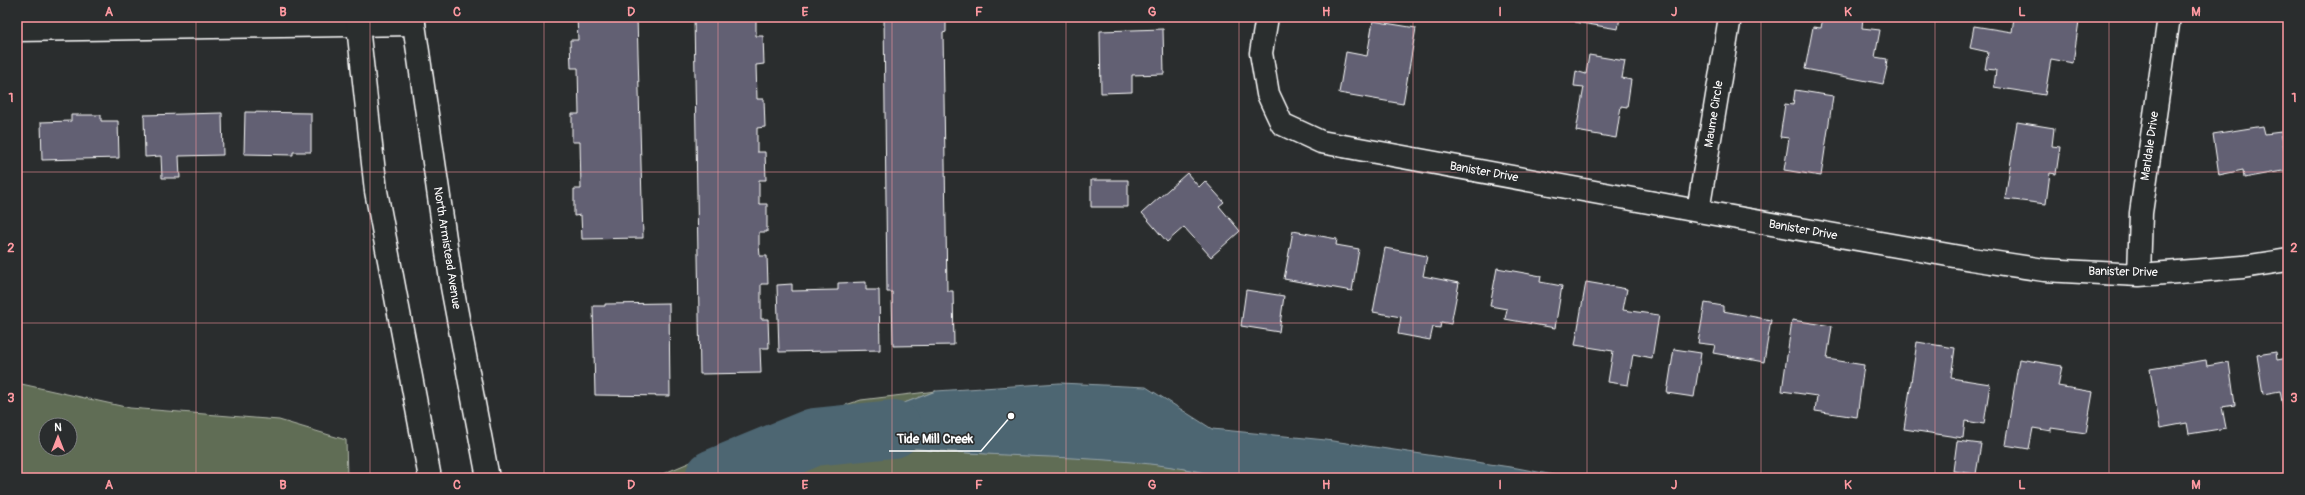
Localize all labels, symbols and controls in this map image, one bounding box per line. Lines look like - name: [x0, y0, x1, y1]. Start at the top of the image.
- text: A: [105, 4, 114, 20]
- text: B: [279, 4, 287, 20]
- text: C: [453, 4, 461, 20]
- text: D: [627, 4, 635, 20]
- text: E: [802, 4, 809, 20]
- text: F: [975, 4, 983, 20]
- text: G: [1148, 4, 1157, 20]
- text: H: [1322, 4, 1330, 20]
- text: I: [1498, 4, 1502, 20]
- text: J: [1671, 4, 1677, 20]
- text: K: [1844, 4, 1852, 20]
- text: L: [2018, 4, 2026, 20]
- text: M: [2191, 4, 2201, 20]
- street label: Maume Circle: [1701, 79, 1727, 149]
- text: 1: [8, 90, 14, 106]
- text: 1: [2291, 90, 2297, 106]
- street label: Marldale Drive: [2138, 110, 2162, 182]
- street label: Banister Drive: [1448, 159, 1520, 185]
- street label: North Armistead Avenue: [430, 186, 464, 310]
- street label: Banister Drive: [1767, 217, 1839, 243]
- text: 2: [7, 240, 15, 256]
- text: 2: [2290, 240, 2298, 256]
- street label: Banister Drive: [2088, 264, 2158, 280]
- text: 3: [7, 390, 15, 406]
- text: 3: [2290, 390, 2298, 406]
- north arrow: [38, 417, 78, 457]
- text: N: [54, 421, 62, 434]
- callout: Tide Mill Creek: [889, 426, 981, 451]
- text: Tide Mill Creek: [896, 431, 974, 447]
- text: A: [105, 477, 114, 493]
- text: B: [279, 477, 287, 493]
- text: C: [453, 477, 461, 493]
- text: D: [627, 477, 635, 493]
- text: E: [802, 477, 809, 493]
- text: F: [975, 477, 983, 493]
- text: G: [1148, 477, 1157, 493]
- text: H: [1322, 477, 1330, 493]
- text: I: [1498, 477, 1502, 493]
- text: J: [1671, 477, 1677, 493]
- text: K: [1844, 477, 1852, 493]
- text: L: [2018, 477, 2026, 493]
- text: M: [2191, 477, 2201, 493]

